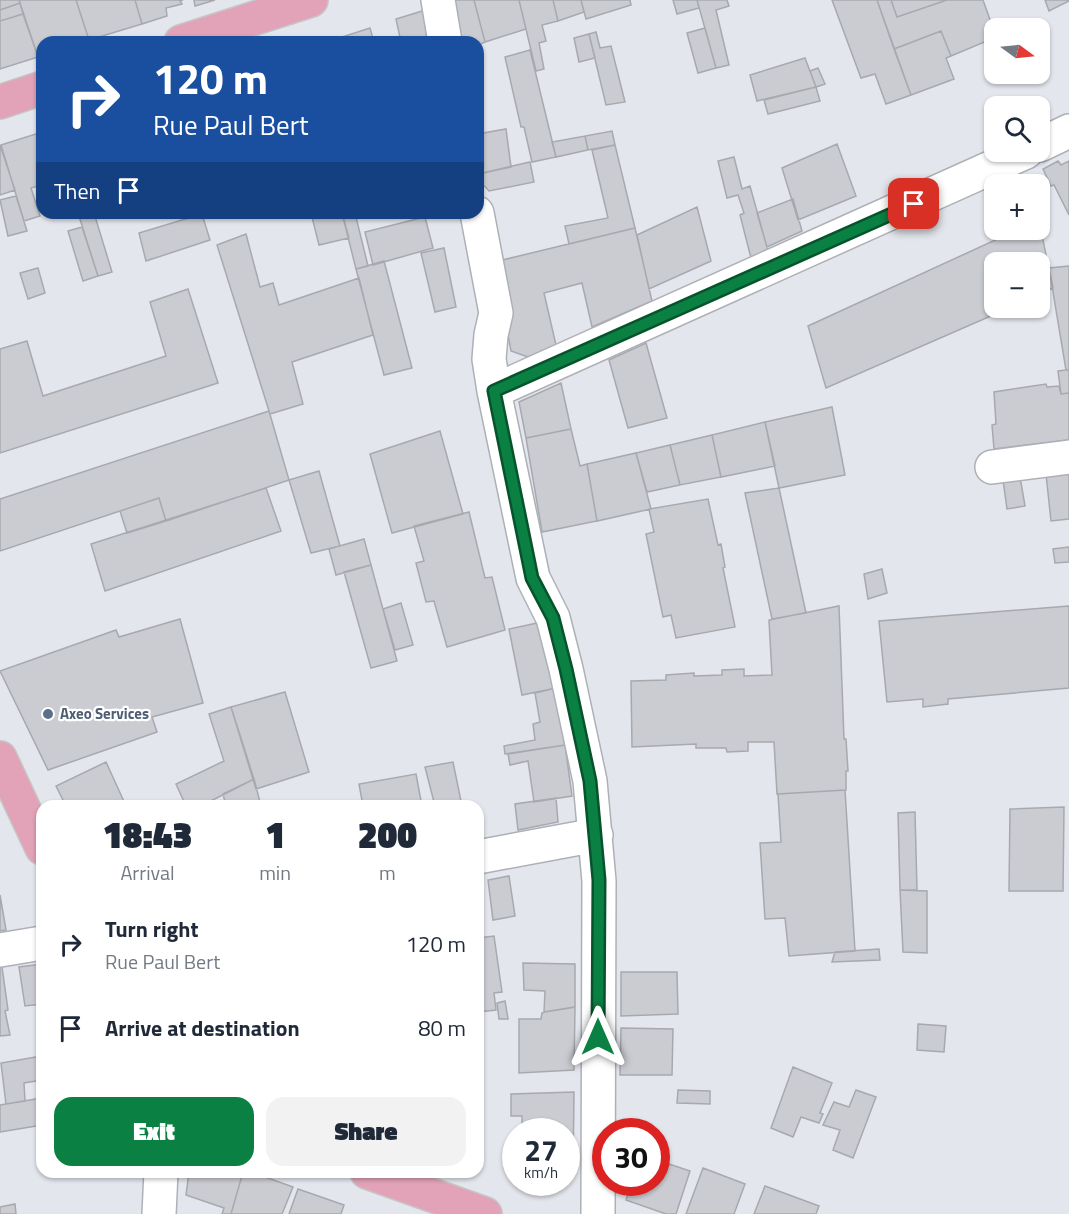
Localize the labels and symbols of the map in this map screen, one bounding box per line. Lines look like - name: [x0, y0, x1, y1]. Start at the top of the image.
- north arrow: [984, 18, 1050, 84]
- pin: [888, 178, 939, 229]
- place label: Axeo Services: [60, 702, 149, 725]
- marker: Axeo Services: [41, 707, 55, 721]
- position arrow: [566, 1005, 630, 1069]
- speed limit sign: 30: [592, 1118, 670, 1196]

